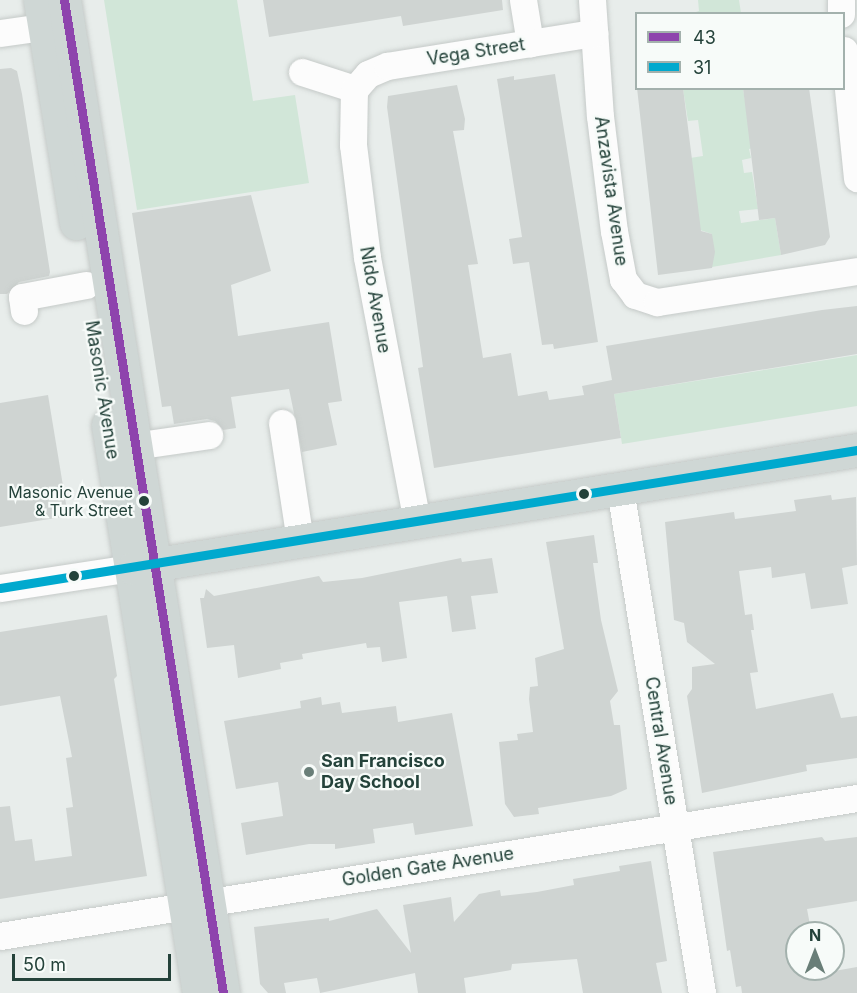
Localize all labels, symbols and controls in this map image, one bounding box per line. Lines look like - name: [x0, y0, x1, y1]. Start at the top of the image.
- legend: [635, 12, 845, 90]
- text: 43: [693, 27, 716, 48]
- street label: Vega Street: [425, 34, 527, 70]
- text: 31: [693, 57, 711, 78]
- street label: Anzavista Avenue: [590, 115, 632, 267]
- street label: Nido Avenue: [355, 245, 395, 355]
- street label: Masonic Avenue: [80, 319, 124, 461]
- place label: Masonic Avenue & Turk Street: [8, 482, 133, 520]
- unlabelled marker: [578, 488, 590, 500]
- marker: Masonic Avenue & Turk Street: [138, 495, 150, 507]
- unlabelled marker: [68, 570, 80, 582]
- street label: Central Avenue: [640, 675, 682, 807]
- place label: San Francisco Day School: [321, 751, 445, 794]
- marker: San Francisco Day School: [302, 765, 316, 779]
- street label: Golden Gate Avenue: [340, 843, 516, 891]
- north arrow: [785, 921, 845, 981]
- text: N: [809, 925, 821, 945]
- scale bar: [15, 942, 174, 980]
- text: 50 m: [23, 954, 66, 975]

